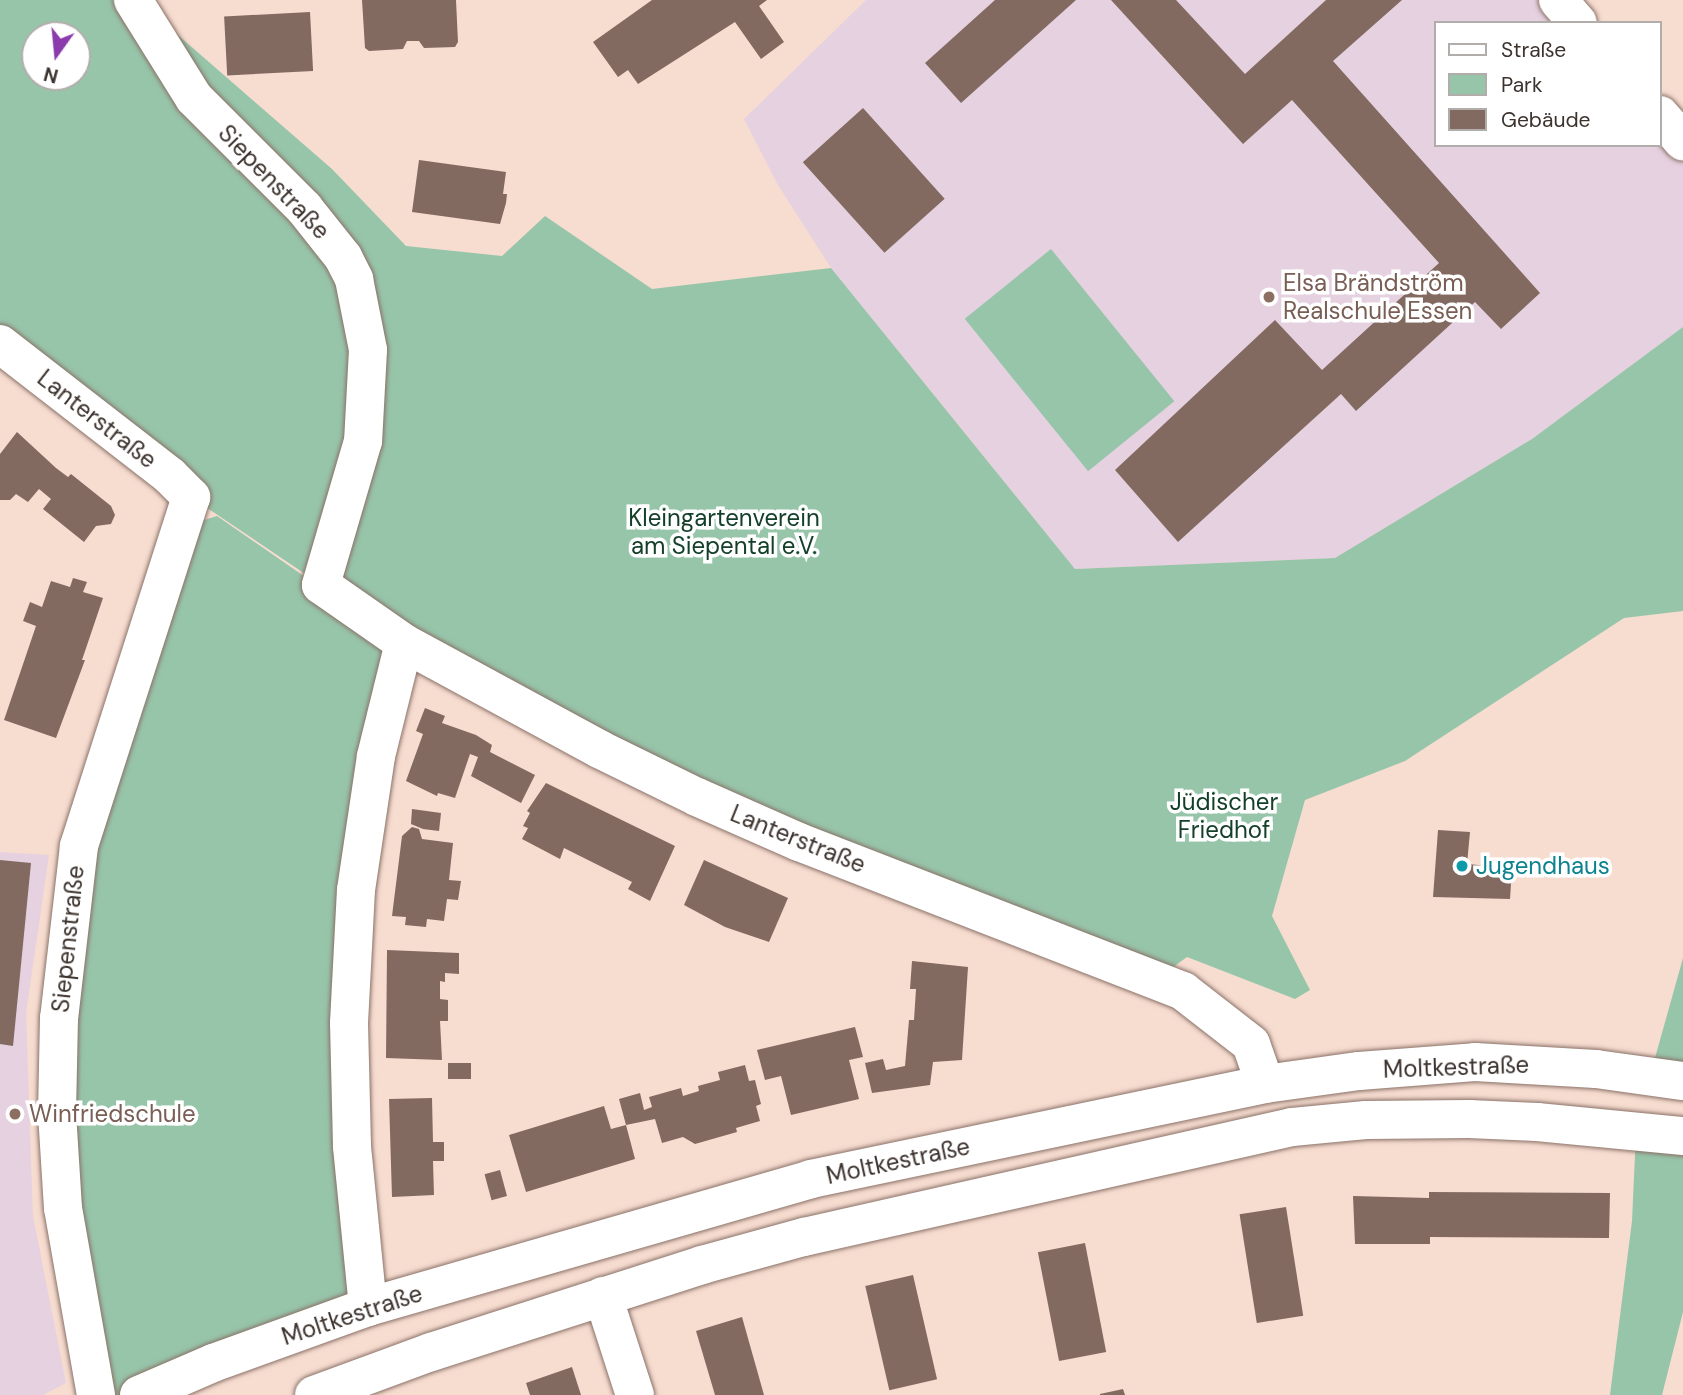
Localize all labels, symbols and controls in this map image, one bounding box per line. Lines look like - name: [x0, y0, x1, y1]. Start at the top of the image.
- north arrow: [21, 21, 91, 91]
- legend: [1434, 21, 1662, 147]
- text: Straße: [1501, 36, 1566, 64]
- text: N: [41, 61, 61, 89]
- text: Park: [1501, 71, 1542, 99]
- text: Gebäude: [1501, 106, 1591, 134]
- street label: Siepenstraße: [212, 119, 336, 245]
- place label: Elsa Brändström Realschule Essen: [1283, 269, 1472, 325]
- marker: Elsa Brändström Realschule Essen: [1261, 289, 1277, 305]
- street label: Lanterstraße: [32, 364, 162, 474]
- park label: Kleingartenverein am Siepental e.V.: [628, 504, 820, 560]
- park label: Jüdischer Friedhof: [1170, 788, 1278, 844]
- street label: Lanterstraße: [726, 799, 870, 879]
- place label: Jugendhaus: [1476, 852, 1610, 880]
- marker: Jugendhaus: [1454, 858, 1470, 874]
- street label: Siepenstraße: [46, 864, 90, 1014]
- street label: Moltkestraße: [1383, 1050, 1529, 1084]
- place label: Winfriedschule: [29, 1100, 196, 1128]
- marker: Winfriedschule: [7, 1106, 23, 1122]
- street label: Moltkestraße: [824, 1132, 972, 1190]
- street label: Moltkestraße: [278, 1279, 426, 1351]

